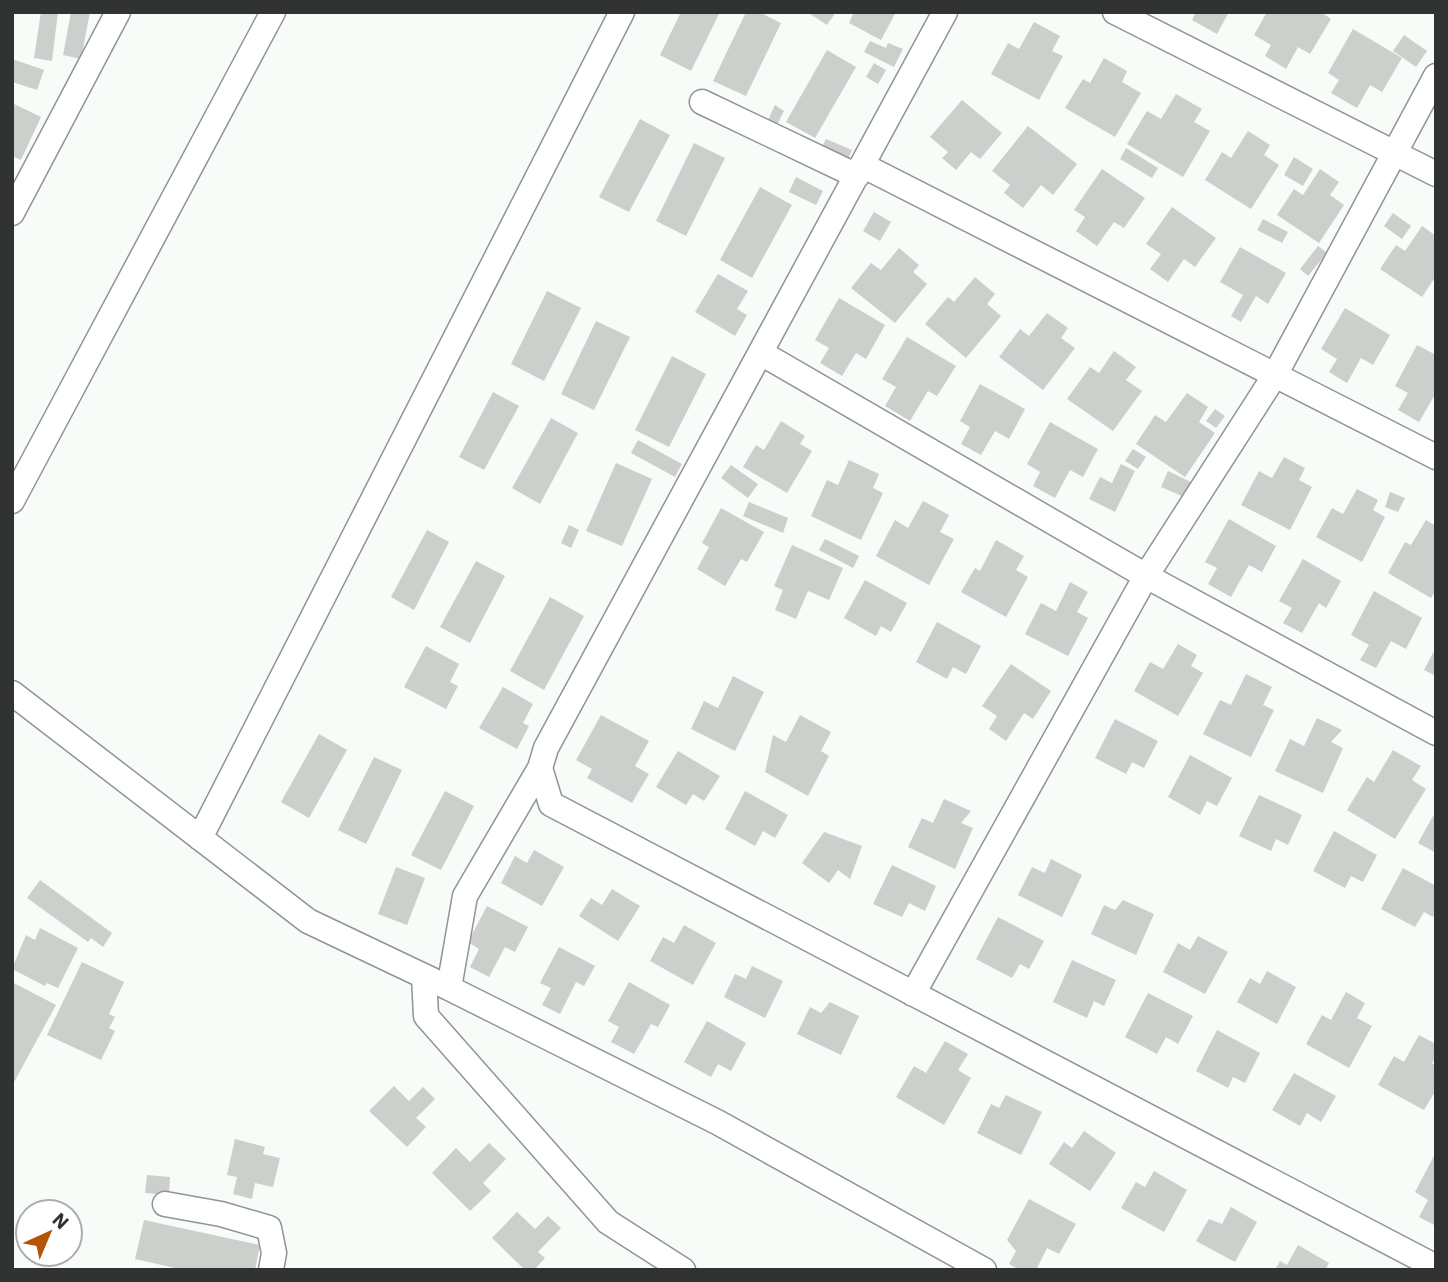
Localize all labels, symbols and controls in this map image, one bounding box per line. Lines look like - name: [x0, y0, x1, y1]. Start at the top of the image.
- north arrow: [14, 1198, 84, 1268]
- text: N: [48, 1207, 74, 1234]

